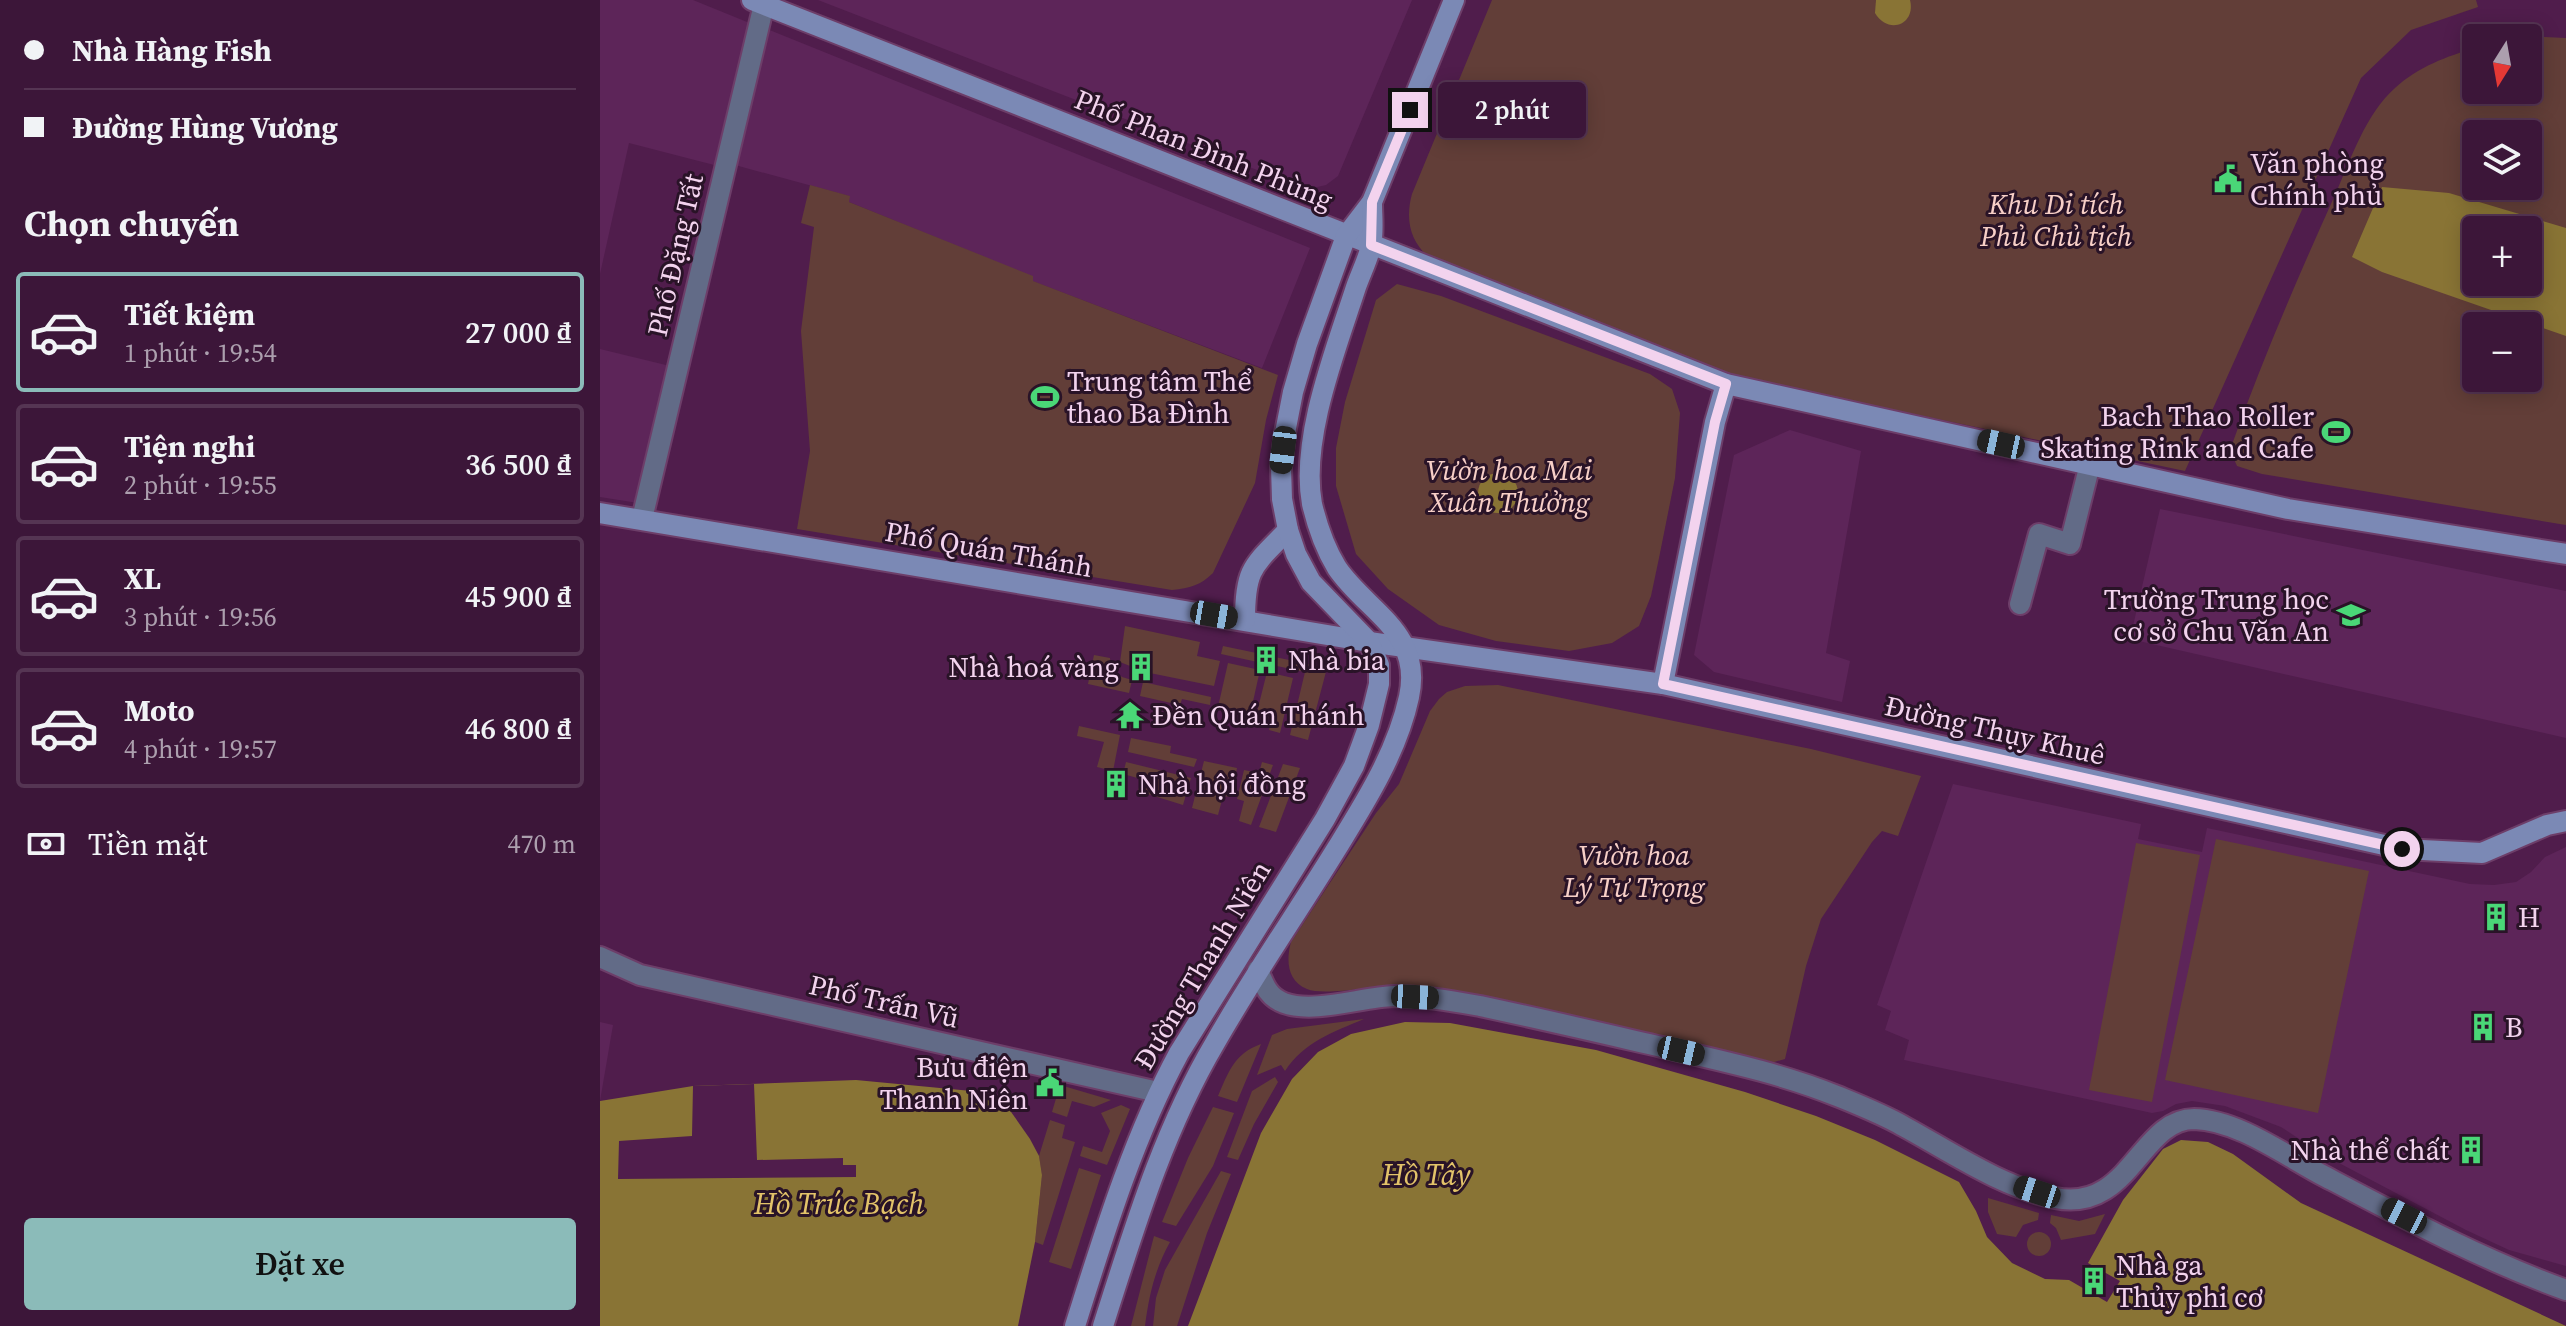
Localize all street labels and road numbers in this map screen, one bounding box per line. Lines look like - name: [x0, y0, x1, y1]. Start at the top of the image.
- street label: Phố Phan Đình Phùng: [1069, 80, 1339, 218]
- street label: Phố Đặng Tất: [638, 169, 712, 340]
- street label: Phố Quán Thánh: [882, 512, 1096, 586]
- street label: Đường Thụy Khuê: [1881, 686, 2109, 774]
- street label: Đường Thanh Niên: [1125, 853, 1279, 1077]
- street label: Phố Trấn Vũ: [805, 965, 963, 1037]

